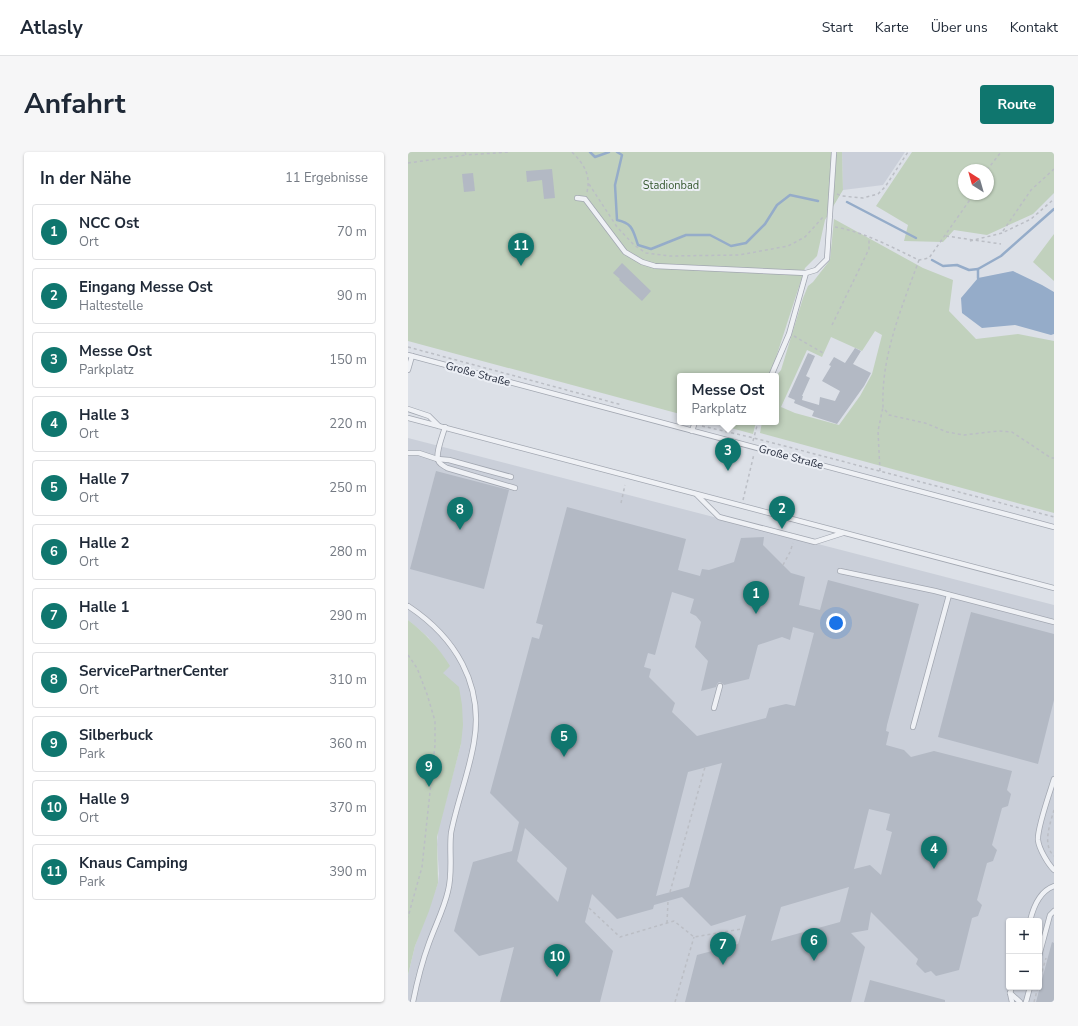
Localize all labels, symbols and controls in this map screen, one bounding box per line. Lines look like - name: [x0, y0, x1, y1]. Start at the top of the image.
- text: Atlasly: [20, 15, 83, 41]
- text: Start: [822, 18, 853, 37]
- text: Karte: [875, 18, 909, 37]
- text: Über uns: [931, 18, 988, 37]
- text: Kontakt: [1010, 18, 1058, 37]
- text: Anfahrt: [24, 85, 125, 123]
- button: Route: [980, 85, 1054, 124]
- north arrow: [958, 164, 994, 200]
- text: In der Nähe: [40, 167, 131, 190]
- text: 11 Ergebnisse: [285, 169, 368, 187]
- park label: Stadionbad: [643, 178, 699, 193]
- text: NCC Ost: [79, 213, 139, 233]
- text: 1: [50, 223, 58, 241]
- text: 70 m: [337, 223, 367, 241]
- text: Ort: [79, 233, 99, 251]
- pin: 11: [508, 233, 534, 266]
- text: Eingang Messe Ost: [79, 277, 212, 297]
- text: 2: [50, 287, 58, 305]
- text: 90 m: [337, 287, 367, 305]
- text: Haltestelle: [79, 297, 143, 315]
- text: Messe Ost: [79, 341, 152, 361]
- text: 3: [50, 351, 58, 369]
- text: 150 m: [329, 351, 367, 369]
- street label: Große Straße: [444, 358, 512, 390]
- text: Parkplatz: [79, 361, 134, 379]
- popup: [677, 373, 779, 425]
- text: Messe Ost: [692, 380, 764, 400]
- text: Parkplatz: [692, 400, 746, 418]
- text: Halle 3: [79, 405, 129, 425]
- text: 4: [50, 415, 58, 433]
- text: 220 m: [329, 415, 367, 433]
- text: Ort: [79, 425, 99, 443]
- pin: 3: [715, 438, 741, 471]
- street label: Große Straße: [757, 441, 825, 473]
- text: Halle 7: [79, 469, 129, 489]
- text: 5: [50, 479, 58, 497]
- text: 250 m: [329, 479, 367, 497]
- text: Ort: [79, 489, 99, 507]
- pin: 2: [769, 496, 795, 529]
- pin: 8: [447, 497, 473, 530]
- text: Halle 2: [79, 533, 129, 553]
- text: 6: [50, 543, 58, 561]
- text: 280 m: [329, 543, 367, 561]
- text: Ort: [79, 553, 99, 571]
- pin: 1: [743, 581, 769, 614]
- text: Halle 1: [79, 597, 129, 617]
- text: 7: [50, 607, 58, 625]
- text: 290 m: [329, 607, 367, 625]
- your location: [826, 613, 846, 633]
- text: Ort: [79, 617, 99, 635]
- text: ServicePartnerCenter: [79, 661, 228, 681]
- text: 8: [50, 671, 58, 689]
- text: 310 m: [329, 671, 367, 689]
- text: Ort: [79, 681, 99, 699]
- pin: 5: [551, 724, 577, 757]
- text: Silberbuck: [79, 725, 153, 745]
- text: 9: [50, 735, 58, 753]
- text: 360 m: [329, 735, 367, 753]
- text: Park: [79, 745, 105, 763]
- pin: 9: [416, 754, 442, 787]
- text: Halle 9: [79, 789, 129, 809]
- text: 10: [46, 799, 62, 817]
- text: 370 m: [329, 799, 367, 817]
- text: Ort: [79, 809, 99, 827]
- pin: 4: [921, 836, 947, 869]
- text: Knaus Camping: [79, 853, 188, 873]
- text: 11: [46, 863, 62, 881]
- text: 390 m: [329, 863, 367, 881]
- text: Park: [79, 873, 105, 891]
- map controls: [1006, 918, 1042, 990]
- button: +: [1006, 918, 1042, 954]
- pin: 6: [801, 928, 827, 961]
- pin: 7: [710, 932, 736, 965]
- pin: 10: [544, 944, 570, 977]
- button: −: [1006, 954, 1042, 990]

